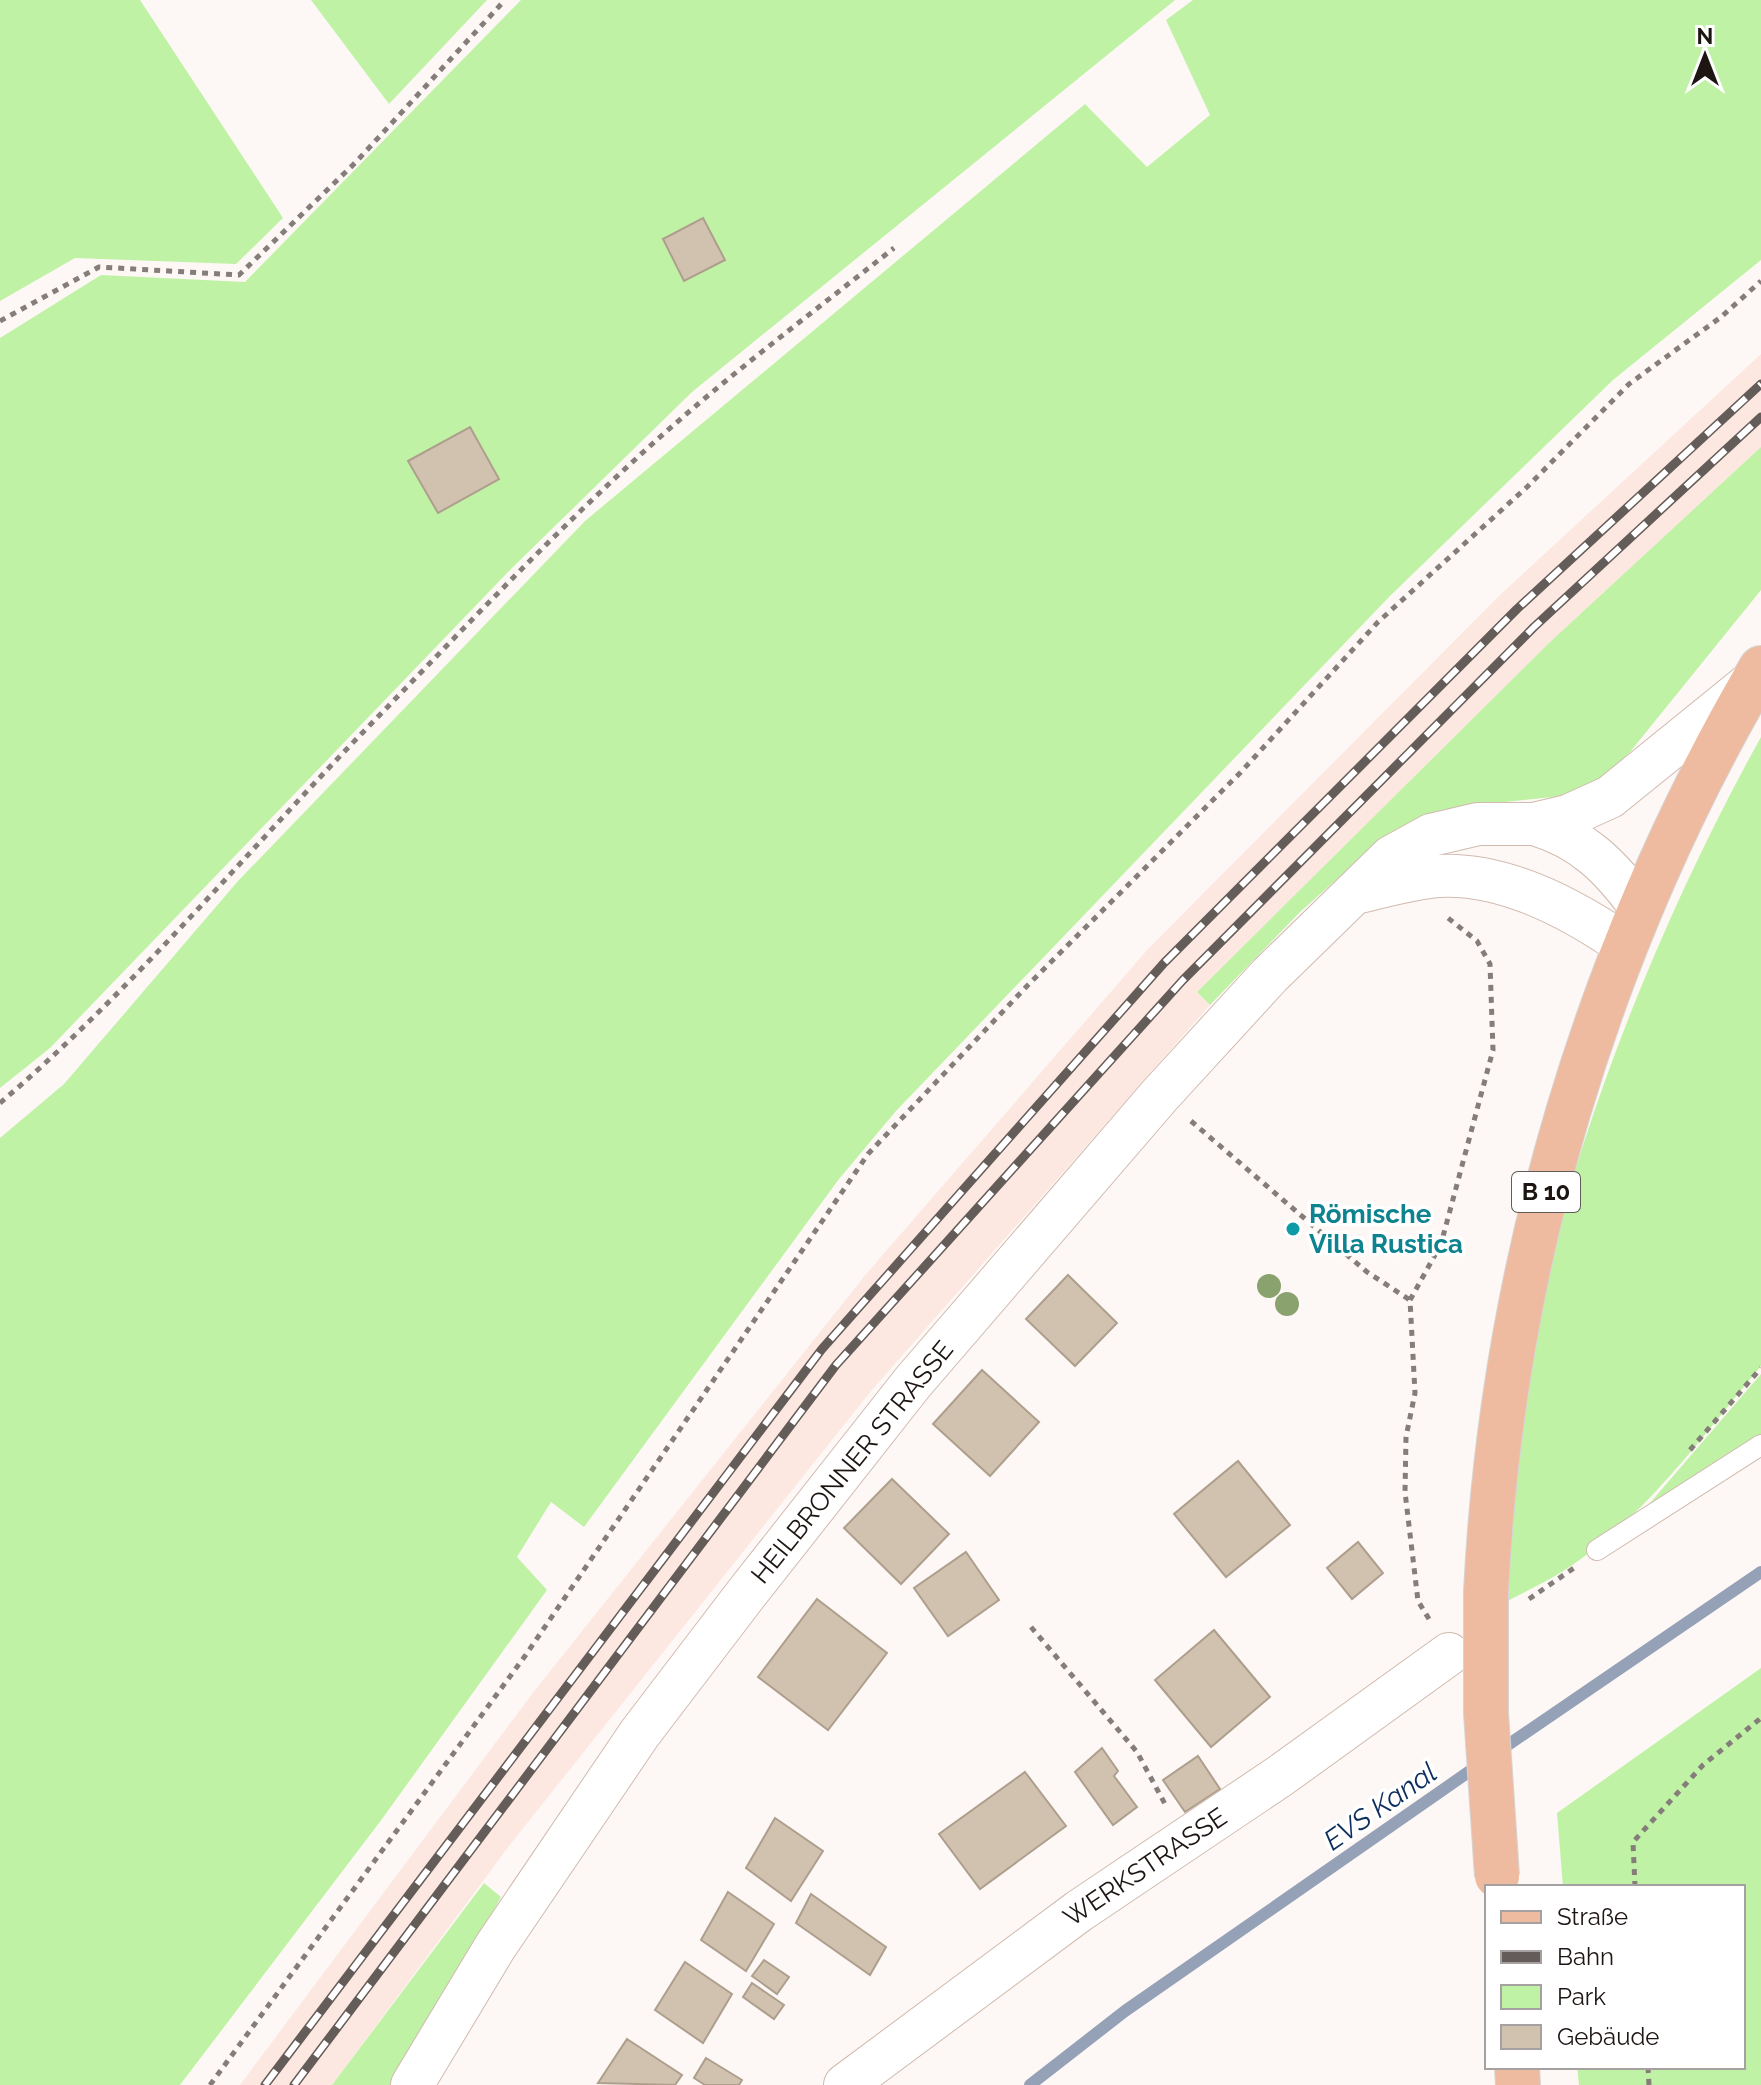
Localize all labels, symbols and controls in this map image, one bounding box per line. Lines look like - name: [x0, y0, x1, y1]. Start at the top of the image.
- north arrow: [1665, 16, 1745, 96]
- text: N: [1697, 23, 1713, 49]
- road number: B 10: [1512, 1172, 1580, 1212]
- place label: Römische Villa Rustica: [1309, 1199, 1463, 1259]
- marker: Römische Villa Rustica: [1284, 1220, 1302, 1238]
- street label: HEILBRONNER STRASSE: [745, 1335, 959, 1589]
- water label: EVS Kanal: [1318, 1756, 1443, 1857]
- street label: WERKSTRASSE: [1058, 1801, 1232, 1933]
- legend: [1485, 1885, 1745, 2069]
- text: Straße: [1557, 1902, 1628, 1931]
- text: Bahn: [1557, 1942, 1614, 1971]
- text: Park: [1557, 1982, 1606, 2011]
- text: Gebäude: [1557, 2022, 1659, 2051]

